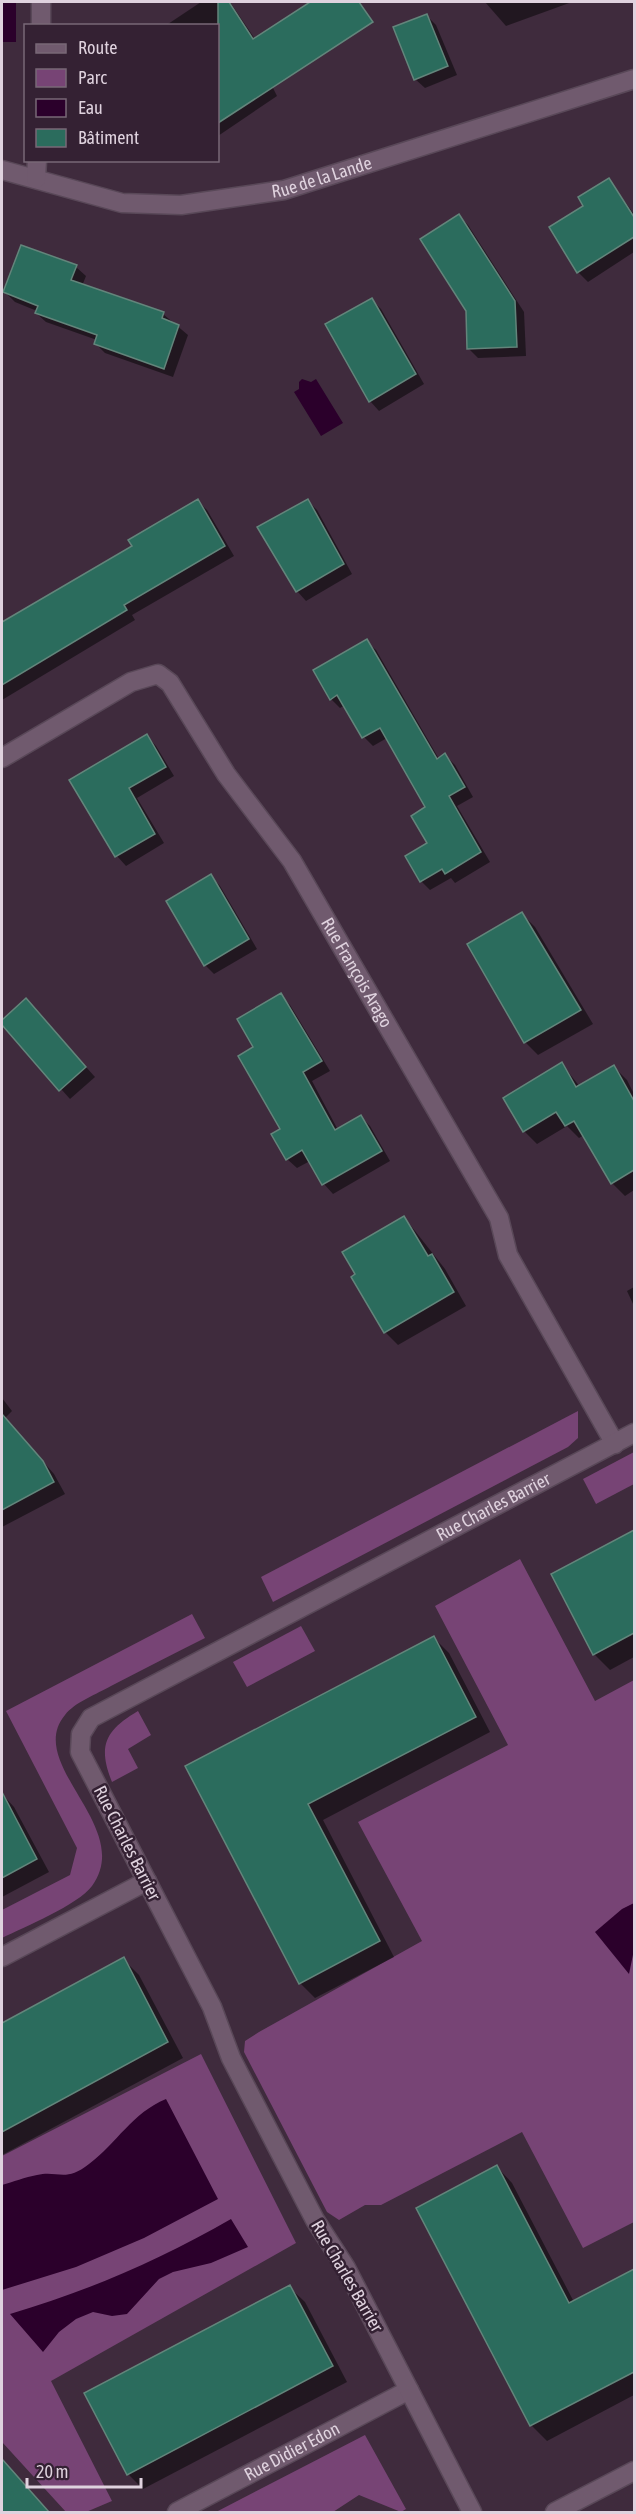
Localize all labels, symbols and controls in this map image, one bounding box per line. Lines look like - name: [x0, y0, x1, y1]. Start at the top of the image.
- legend: [24, 24, 219, 162]
- text: Route: [78, 37, 117, 58]
- text: Parc: [78, 67, 107, 88]
- text: Eau: [78, 97, 103, 118]
- text: Bâtiment: [78, 127, 139, 148]
- street label: Rue de la Lande: [270, 152, 374, 202]
- street label: Rue François Arago: [317, 914, 397, 1031]
- street label: Rue Charles Barrier: [433, 1468, 554, 1545]
- street label: Rue Charles Barrier: [90, 1782, 166, 1904]
- street label: Rue Charles Barrier: [307, 2216, 388, 2336]
- street label: Rue Didier Edon: [241, 2417, 343, 2485]
- scale bar: [27, 2451, 141, 2489]
- text: 20 m: [36, 2461, 68, 2482]

